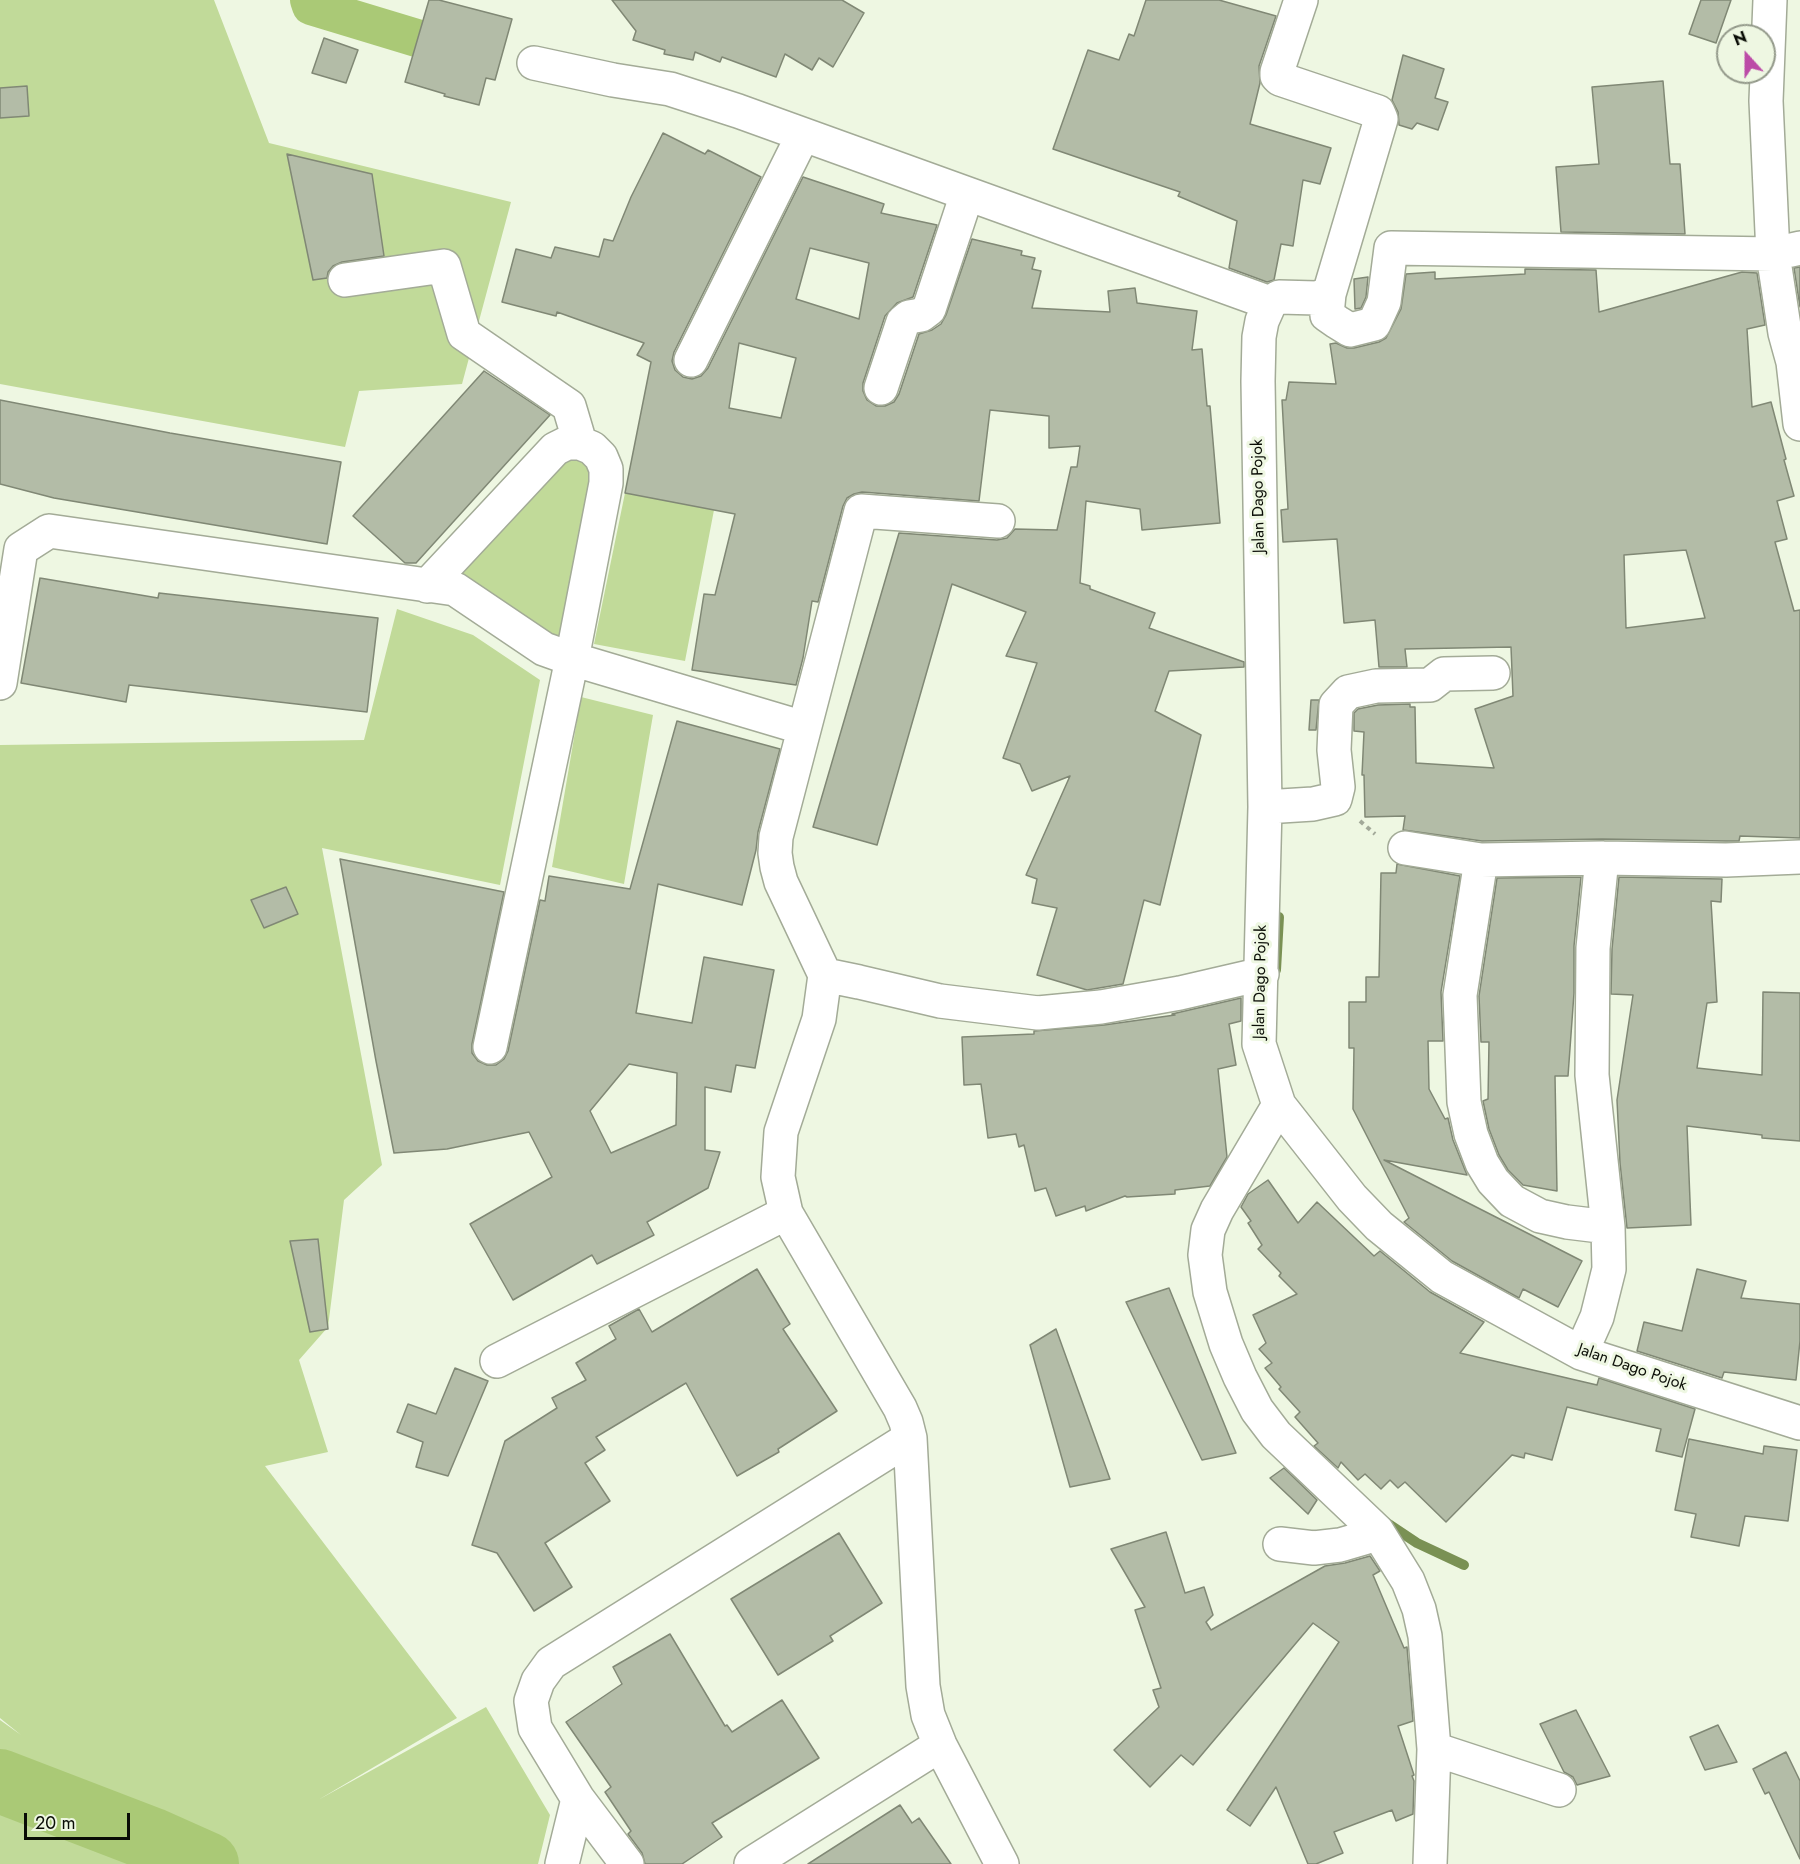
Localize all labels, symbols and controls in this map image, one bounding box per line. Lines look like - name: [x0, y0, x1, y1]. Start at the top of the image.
- north arrow: [1716, 24, 1776, 84]
- text: N: [1730, 26, 1750, 52]
- street label: Jalan Dago Pojok: [1248, 439, 1270, 553]
- street label: Jalan Dago Pojok: [1250, 925, 1272, 1039]
- street label: Jalan Dago Pojok: [1575, 1340, 1689, 1396]
- scale bar: [27, 1801, 134, 1839]
- text: 20 m: [35, 1810, 75, 1836]

